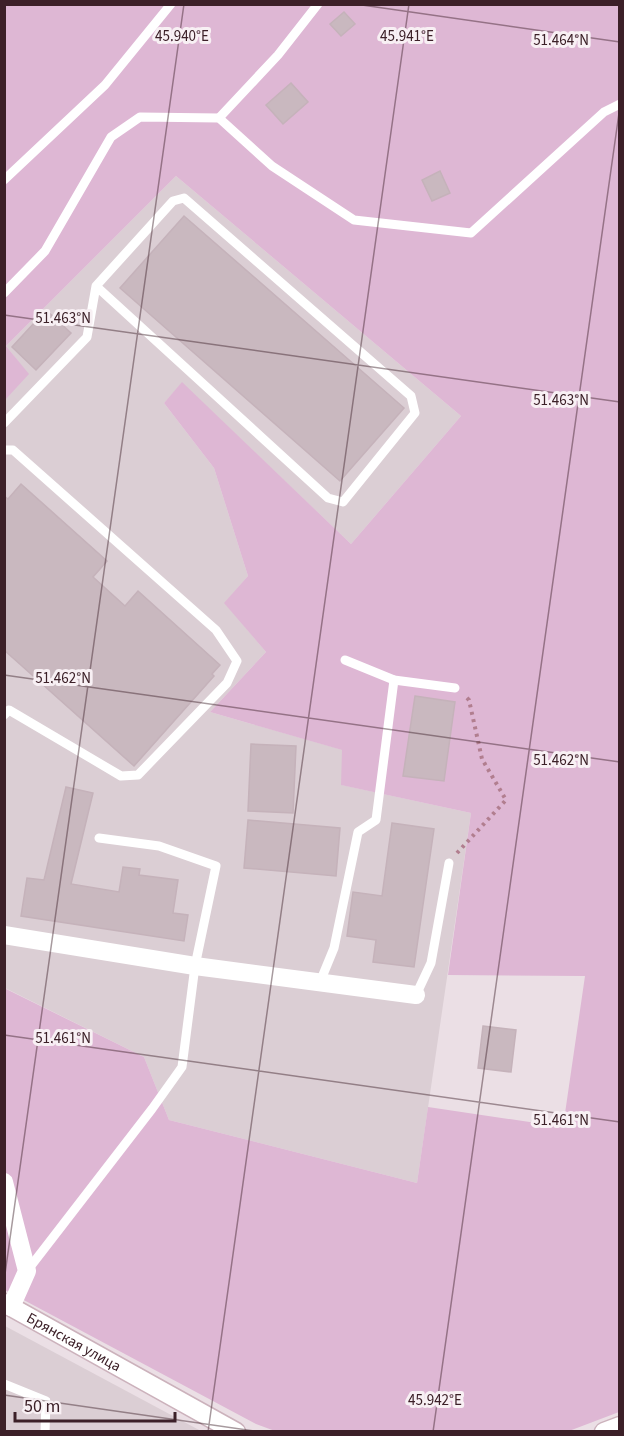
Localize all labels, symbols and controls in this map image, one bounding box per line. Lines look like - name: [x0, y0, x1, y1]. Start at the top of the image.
- text: 45.940°E: [155, 26, 209, 47]
- text: 45.941°E: [380, 26, 434, 47]
- text: 51.464°N: [533, 30, 589, 51]
- text: 51.463°N: [35, 308, 91, 329]
- text: 51.463°N: [533, 390, 589, 411]
- text: 51.462°N: [35, 668, 91, 689]
- text: 51.462°N: [533, 750, 589, 771]
- text: 51.461°N: [35, 1028, 91, 1049]
- text: 51.461°N: [533, 1110, 589, 1131]
- street label: Брянская улица: [23, 1308, 125, 1377]
- scale bar: [15, 1385, 176, 1423]
- text: 45.942°E: [408, 1390, 462, 1411]
- text: 50 m: [24, 1394, 60, 1419]

